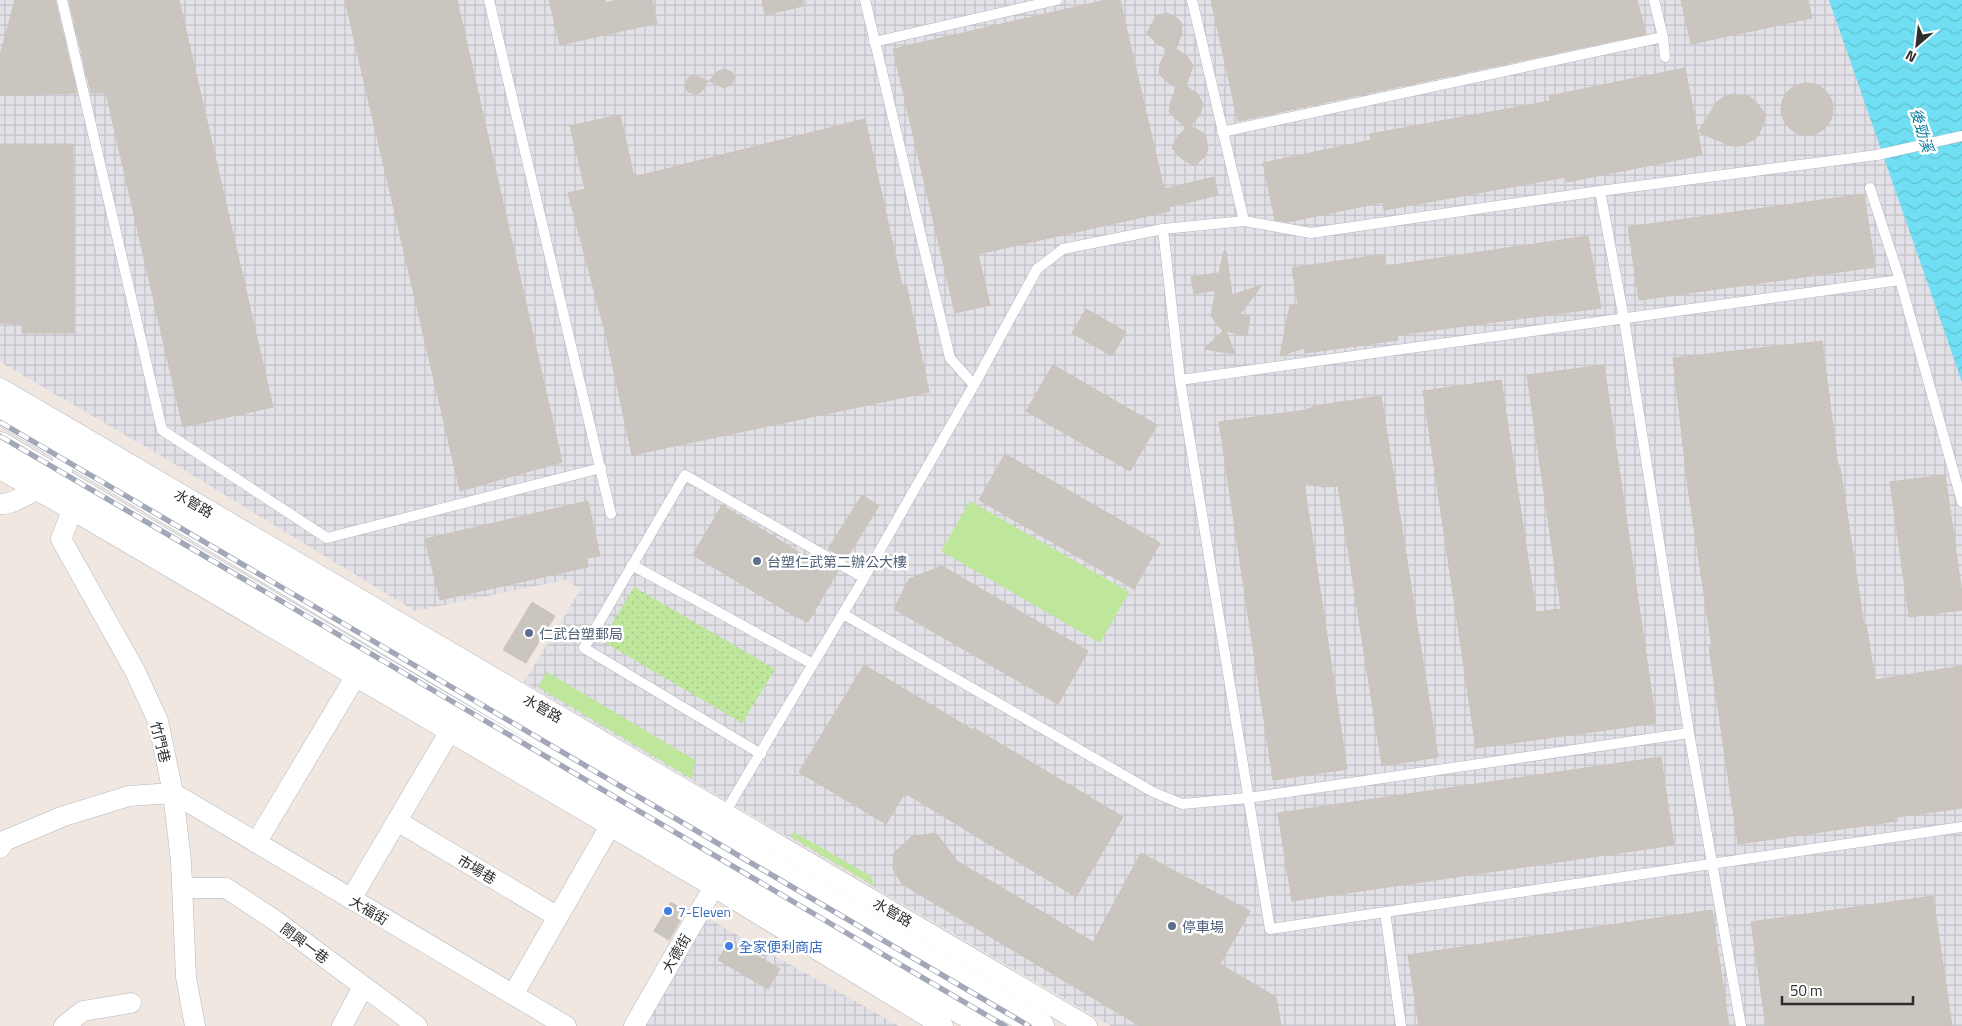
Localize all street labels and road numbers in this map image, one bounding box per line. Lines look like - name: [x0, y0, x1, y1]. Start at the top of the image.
- street label: 水管路: [171, 483, 217, 523]
- street label: 水管路: [520, 688, 566, 728]
- street label: 竹門巷: [146, 719, 176, 765]
- street label: 市場巷: [454, 849, 500, 889]
- street label: 大福街: [346, 890, 392, 930]
- street label: 水管路: [870, 892, 916, 932]
- street label: 閤興一巷: [276, 918, 334, 968]
- street label: 大德街: [656, 930, 696, 976]

